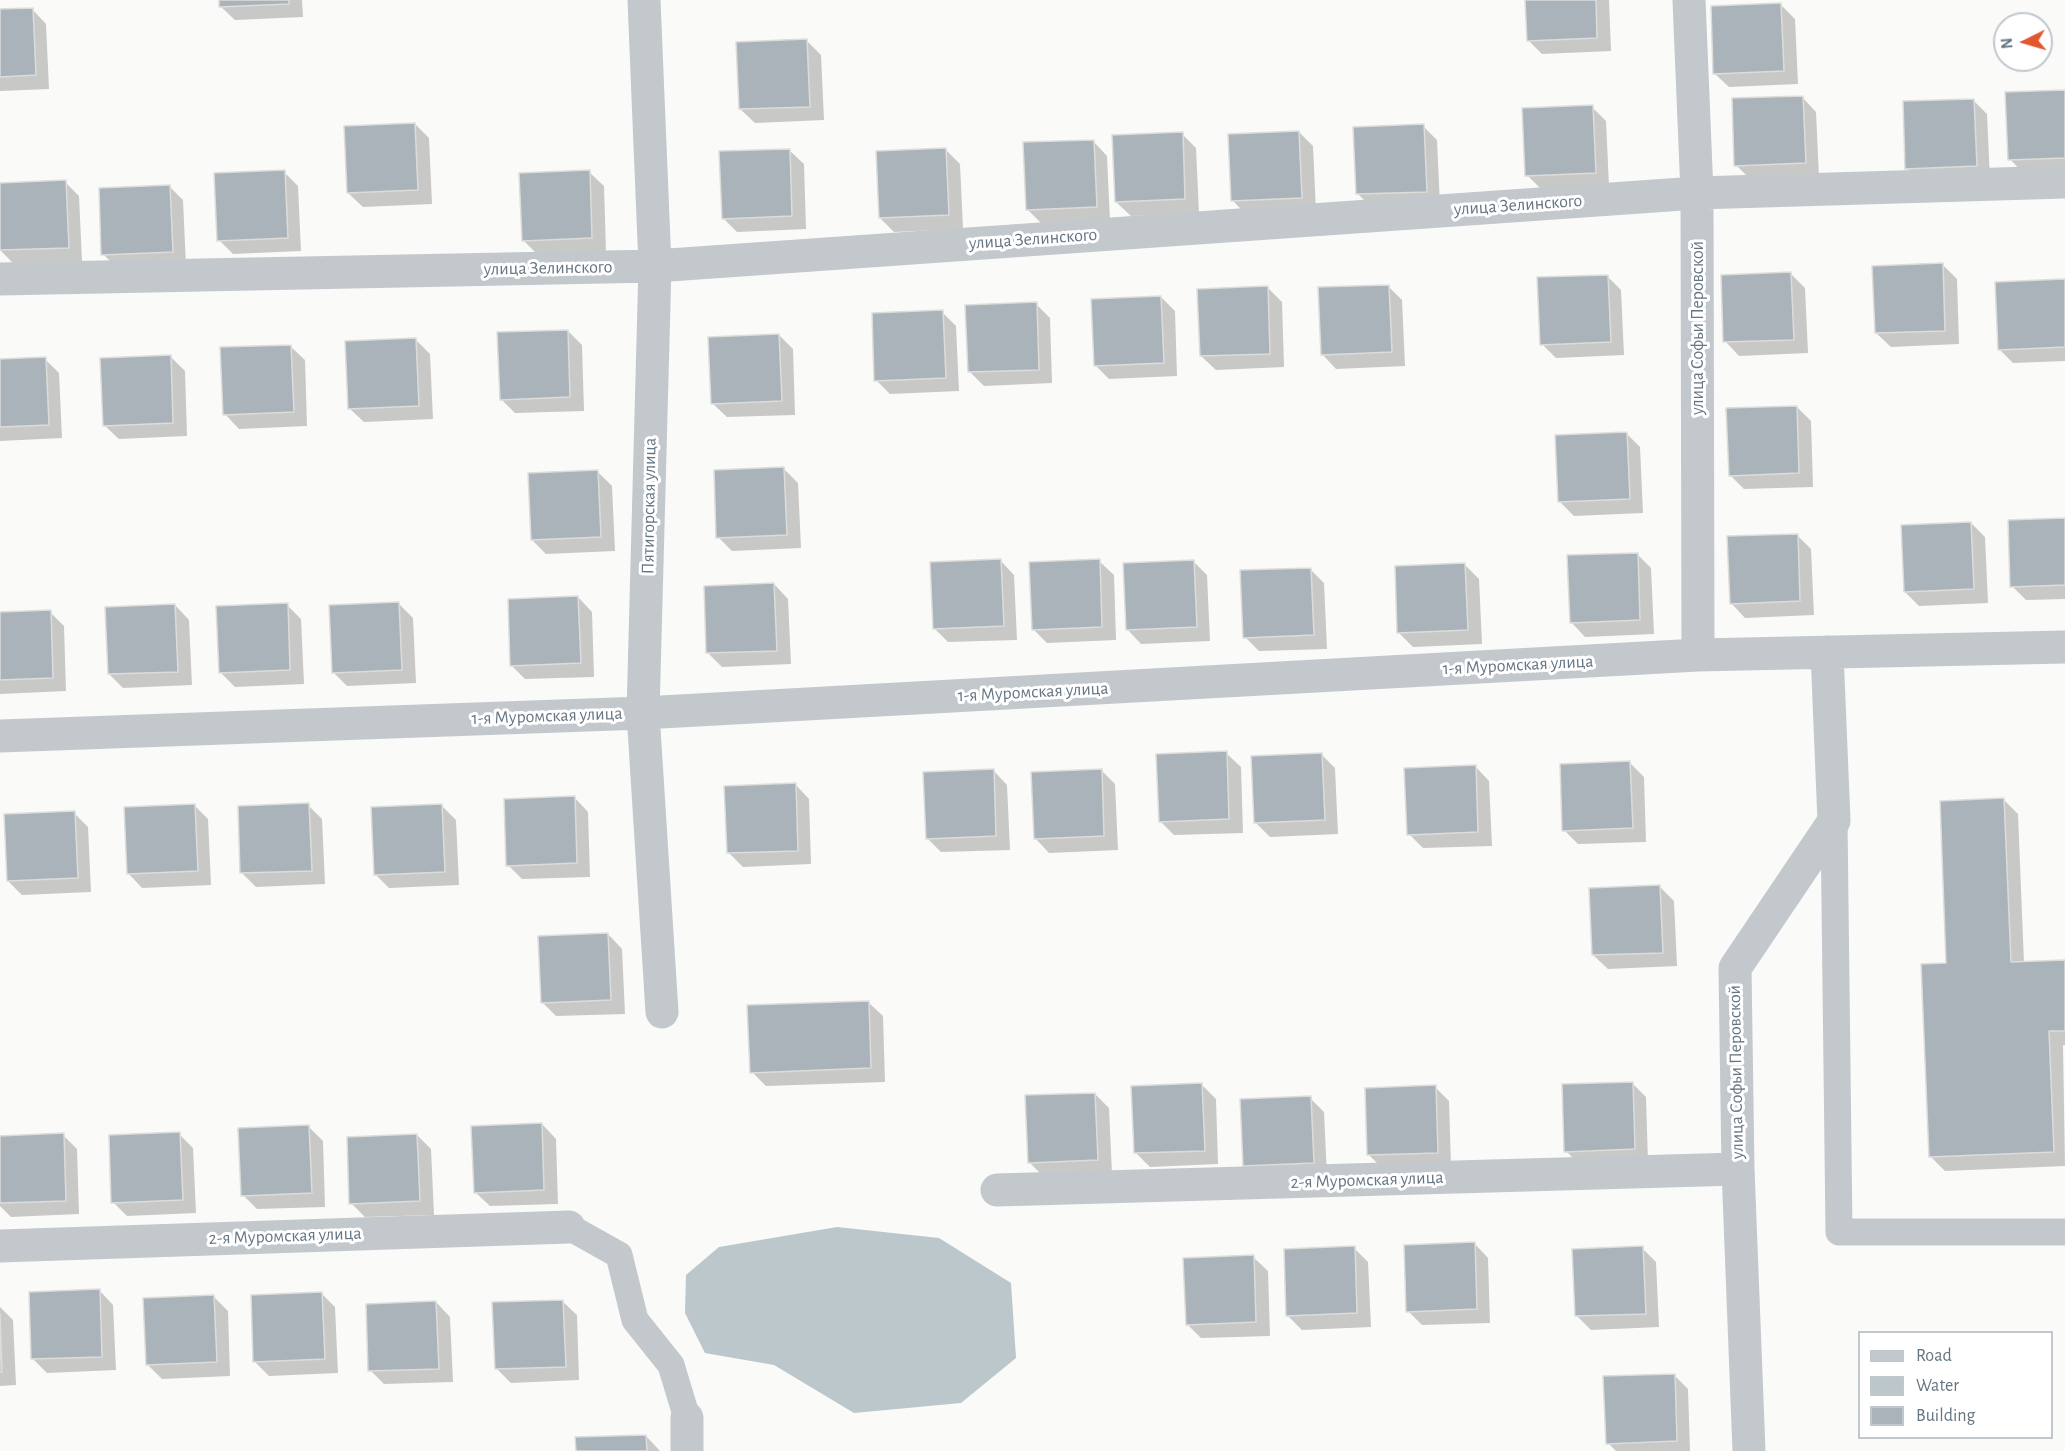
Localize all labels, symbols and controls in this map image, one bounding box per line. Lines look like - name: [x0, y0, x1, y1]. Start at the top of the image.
- north arrow: [1993, 12, 2053, 72]
- text: N: [1999, 37, 2016, 50]
- street label: улица Зелинского: [1453, 190, 1583, 220]
- street label: улица Зелинского: [968, 224, 1098, 254]
- street label: улица Софьи Перовской: [1687, 241, 1709, 415]
- street label: улица Зелинского: [483, 256, 613, 280]
- street label: Пятигорская улица: [637, 437, 661, 575]
- street label: 1-я Муромская улица: [1442, 650, 1594, 680]
- street label: 1-я Муромская улица: [957, 677, 1109, 707]
- street label: 1-я Муромская улица: [471, 703, 623, 729]
- street label: улица Софьи Перовской: [1724, 985, 1748, 1159]
- street label: 2-я Муромская улица: [1290, 1167, 1444, 1193]
- street label: 2-я Муромская улица: [208, 1223, 362, 1249]
- legend: [1858, 1331, 2053, 1439]
- text: Road: [1916, 1347, 1952, 1365]
- text: Water: [1916, 1377, 1959, 1395]
- text: Building: [1916, 1407, 1975, 1425]

